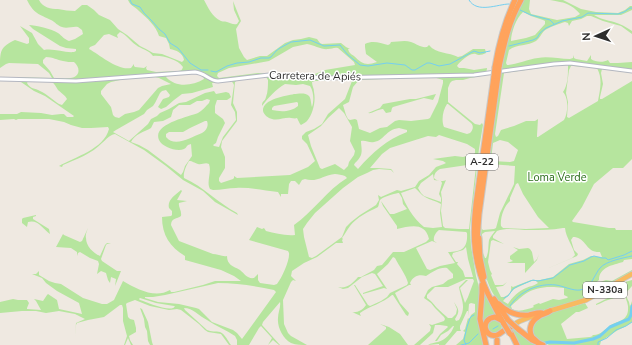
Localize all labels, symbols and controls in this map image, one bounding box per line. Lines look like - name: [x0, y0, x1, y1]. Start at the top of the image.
- north arrow: [576, 16, 616, 56]
- text: N: [579, 32, 594, 41]
- street label: Carretera de Apiés: [269, 68, 361, 84]
- road number: A-22: [466, 154, 498, 170]
- park label: Loma Verde: [527, 170, 587, 185]
- road number: N-330a: [583, 282, 627, 298]

